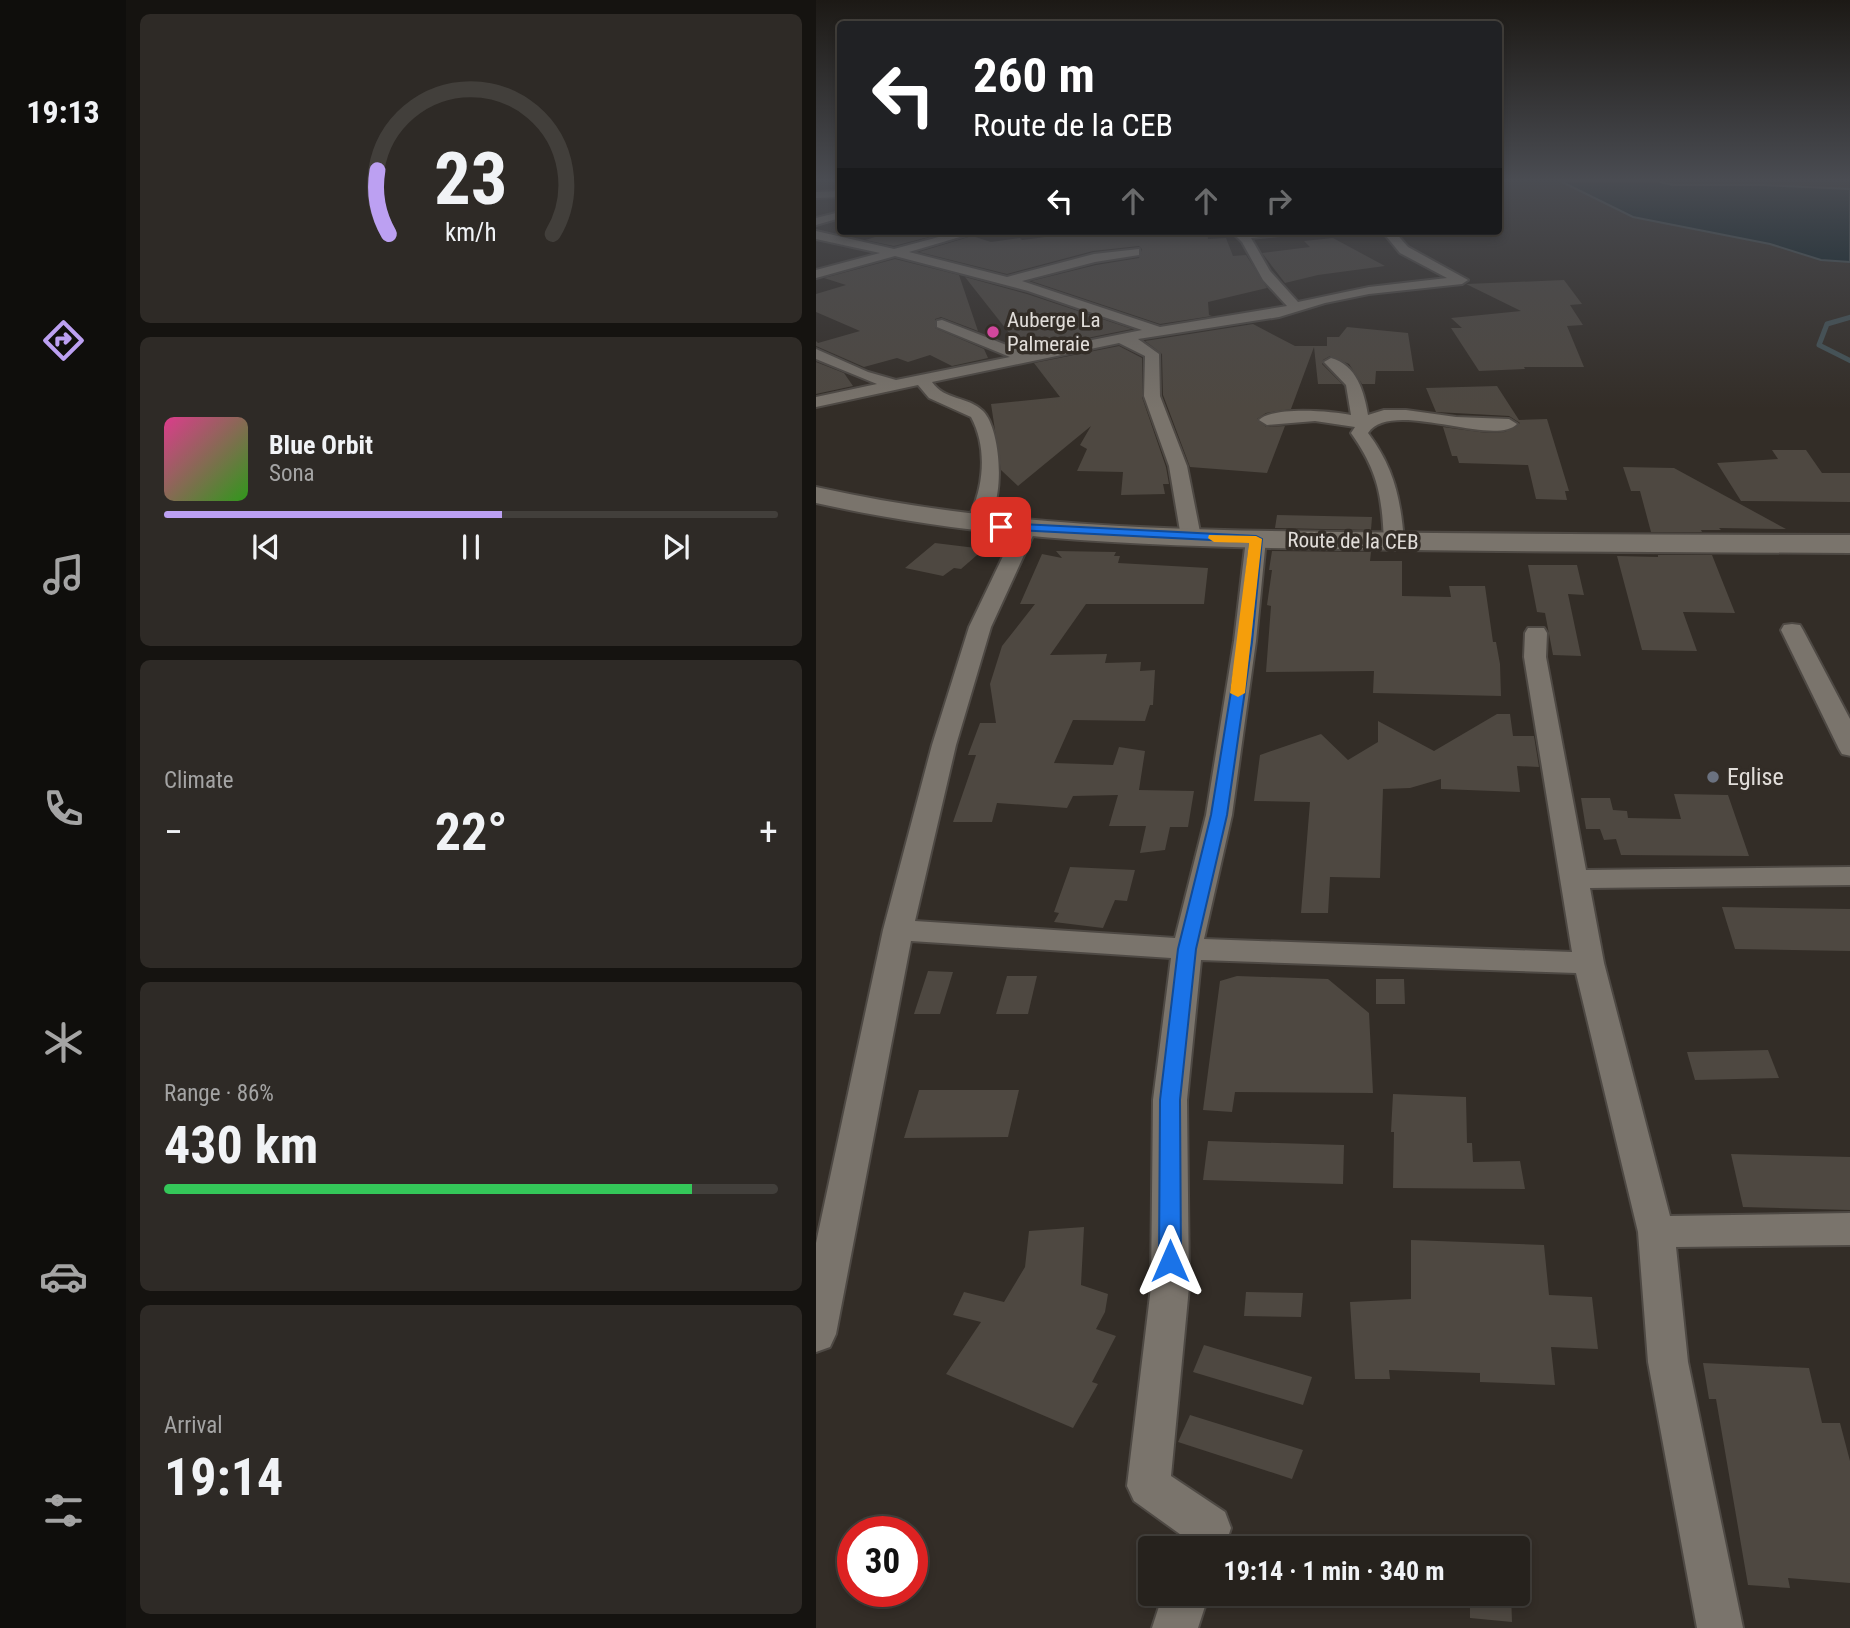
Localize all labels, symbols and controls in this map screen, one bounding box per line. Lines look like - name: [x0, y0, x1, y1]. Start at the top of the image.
- text: 260 m: [973, 47, 1095, 104]
- icon: left: [858, 49, 949, 140]
- text: 19:13: [26, 93, 100, 131]
- text: Route de la CEB: [973, 106, 1173, 144]
- text: 23: [434, 137, 508, 223]
- icon: left: [1041, 182, 1079, 220]
- icon: ahead: [1114, 182, 1152, 220]
- icon: ahead: [1187, 182, 1225, 220]
- icon: right: [1260, 182, 1298, 220]
- text: km/h: [445, 218, 497, 247]
- place label: Auberge La Palmeraie: [1007, 308, 1101, 356]
- icon: directions: [39, 316, 88, 365]
- marker: Auberge La Palmeraie: [985, 324, 1001, 340]
- text: Blue Orbit: [269, 430, 373, 460]
- text: Sona: [269, 460, 315, 487]
- pin: [971, 497, 1031, 557]
- icon: arrive: [982, 508, 1020, 546]
- icon: previous: [247, 528, 285, 566]
- icon: pause: [452, 528, 490, 566]
- icon: next: [657, 528, 695, 566]
- street label: Route de la CEB: [1287, 528, 1419, 554]
- icon: music: [39, 550, 88, 599]
- place label: Eglise: [1727, 763, 1784, 791]
- text: Climate: [164, 767, 234, 794]
- marker: Eglise: [1705, 769, 1721, 785]
- icon: phone: [39, 784, 88, 833]
- text: 22°: [435, 802, 507, 863]
- text: −: [164, 810, 183, 854]
- text: +: [759, 810, 778, 854]
- icon: climate: [39, 1018, 88, 1067]
- text: Range · 86%: [164, 1080, 274, 1107]
- text: 430 km: [164, 1115, 318, 1176]
- position arrow: [1133, 1224, 1207, 1298]
- icon: car: [39, 1252, 88, 1301]
- text: Arrival: [164, 1412, 223, 1439]
- text: 19:14: [164, 1447, 283, 1508]
- icon: filters: [39, 1486, 88, 1535]
- speed limit sign: 30: [837, 1516, 928, 1607]
- text: 19:14 · 1 min · 340 m: [1224, 1556, 1444, 1586]

